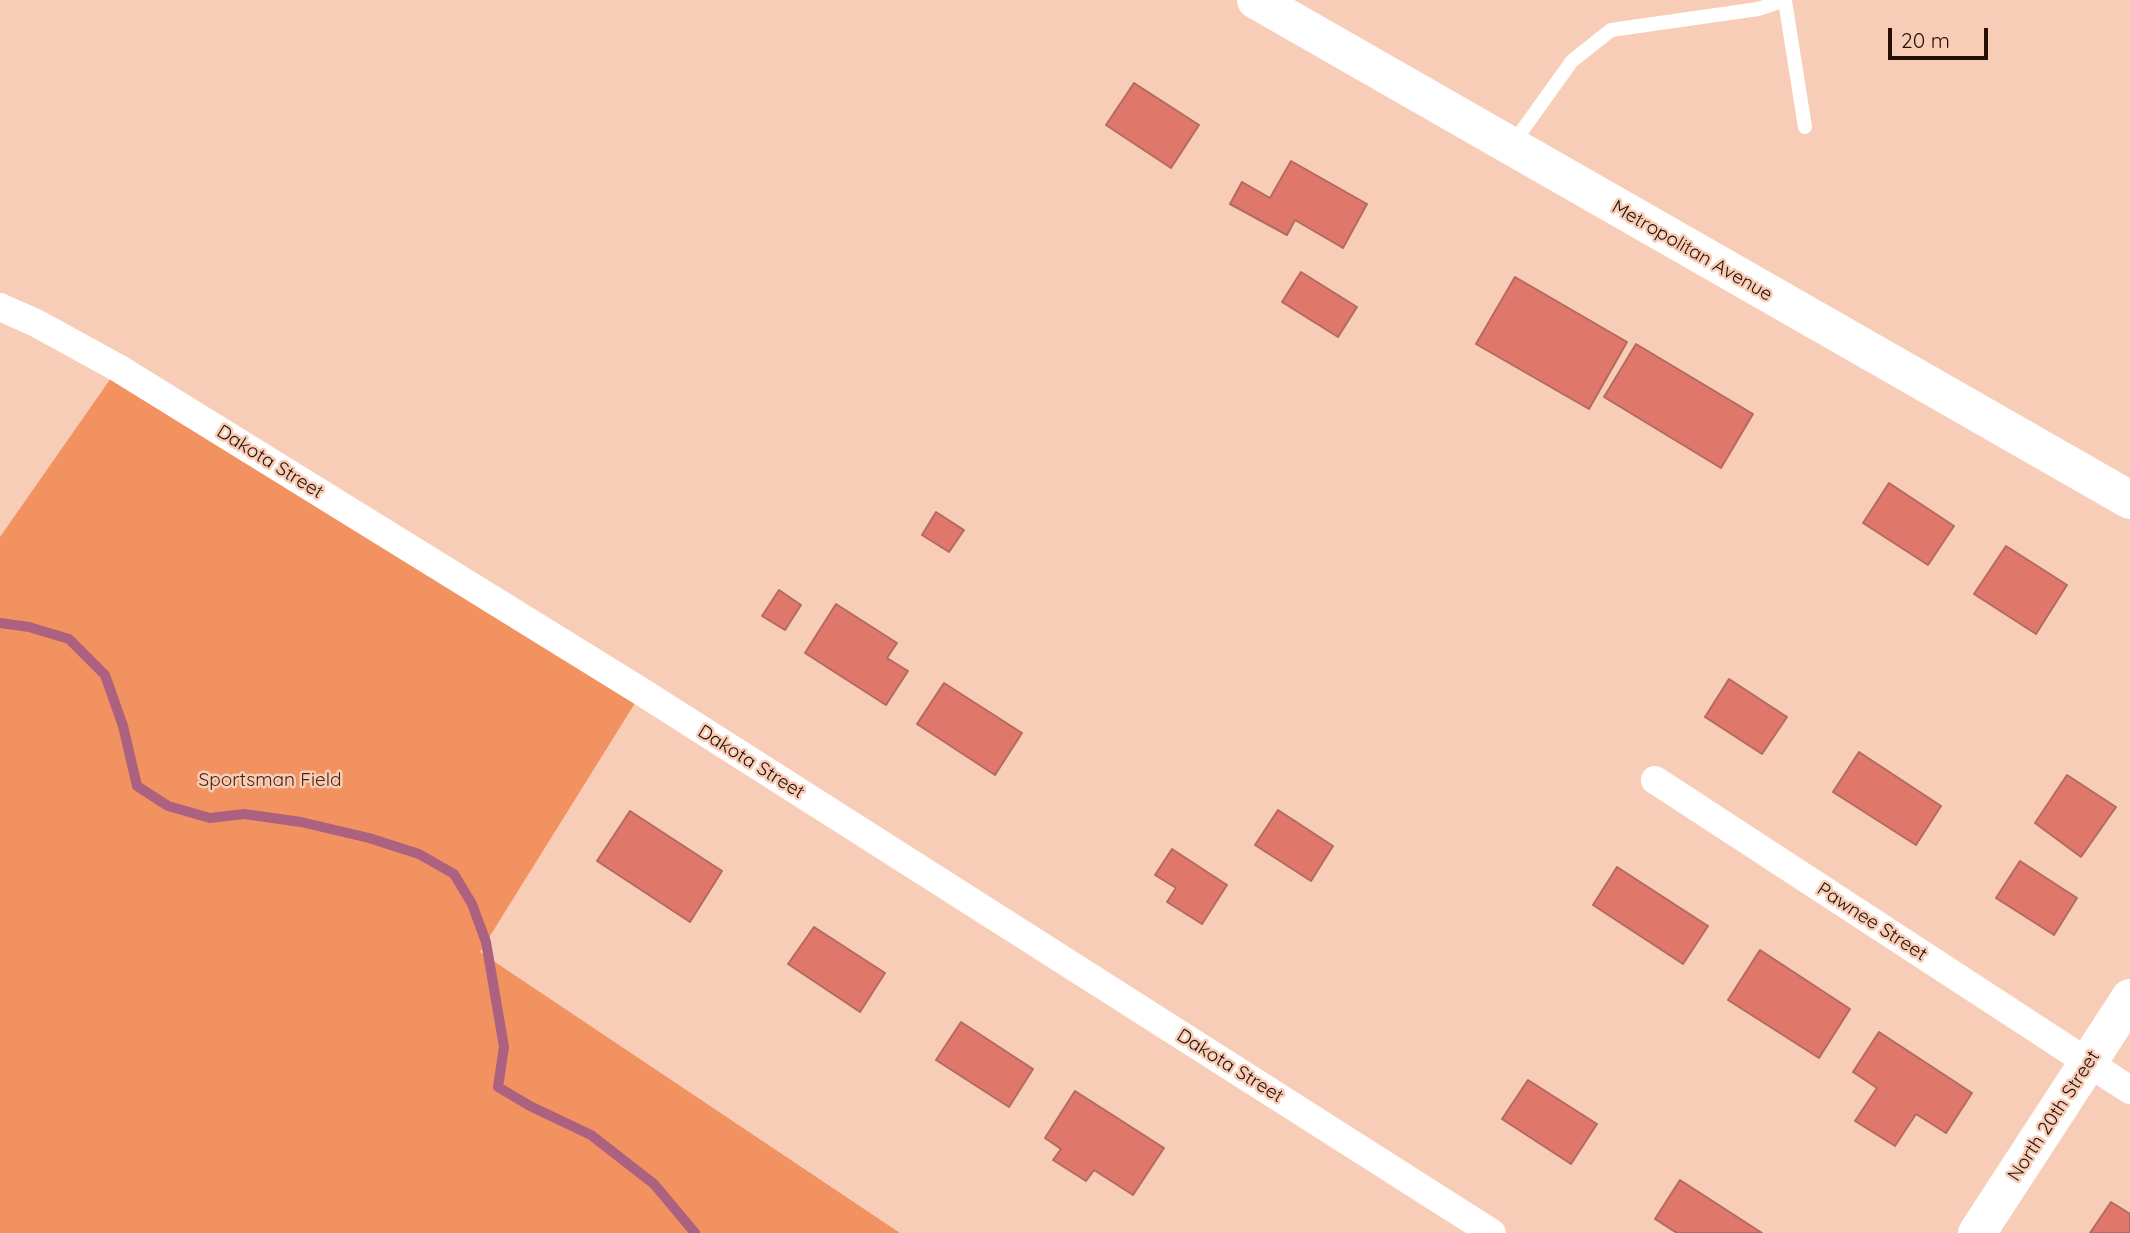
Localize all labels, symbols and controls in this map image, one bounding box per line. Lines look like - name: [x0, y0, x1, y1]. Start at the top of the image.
- scale bar: [1892, 14, 1992, 58]
- text: 20 m: [1901, 27, 1950, 53]
- street label: Metropolitan Avenue: [1608, 196, 1776, 306]
- street label: Dakota Street: [212, 420, 328, 504]
- street label: Dakota Street: [693, 720, 809, 804]
- park label: Sportsman Field: [199, 769, 341, 791]
- street label: Pawnee Street: [1813, 878, 1931, 966]
- street label: Dakota Street: [1172, 1024, 1288, 1108]
- street label: North 20th Street: [2003, 1046, 2105, 1186]

